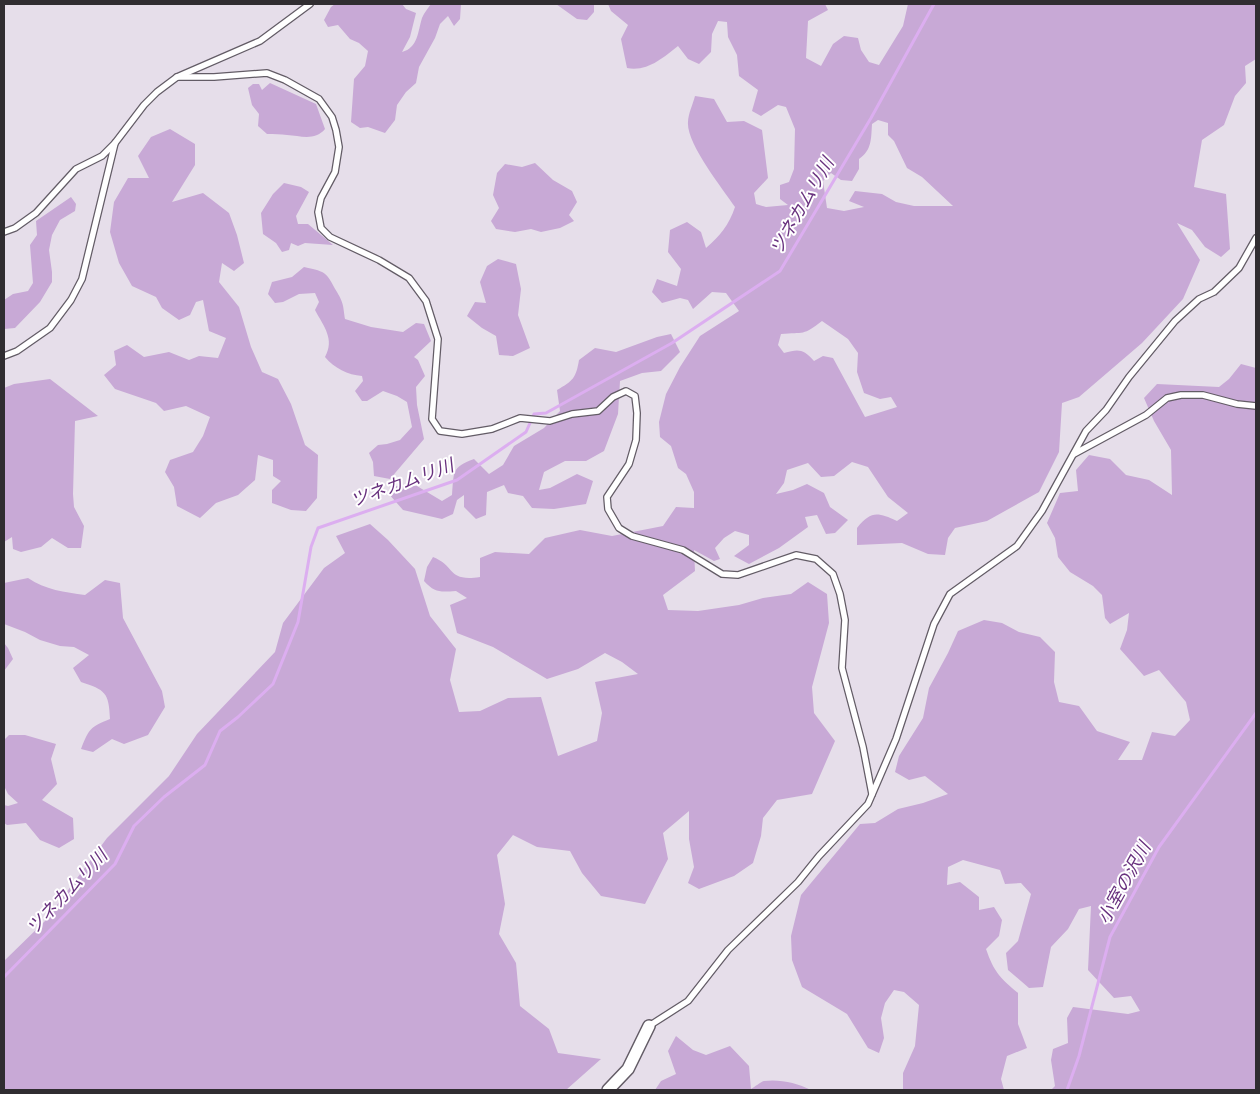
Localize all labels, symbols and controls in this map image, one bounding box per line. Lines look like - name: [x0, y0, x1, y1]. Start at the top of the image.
- water label: ツネカムリ川: [765, 152, 840, 259]
- water label: ツネカムリ川: [347, 453, 459, 513]
- water label: 小室の沢川: [1092, 836, 1157, 928]
- water label: ツネカムリ川: [21, 843, 114, 940]

